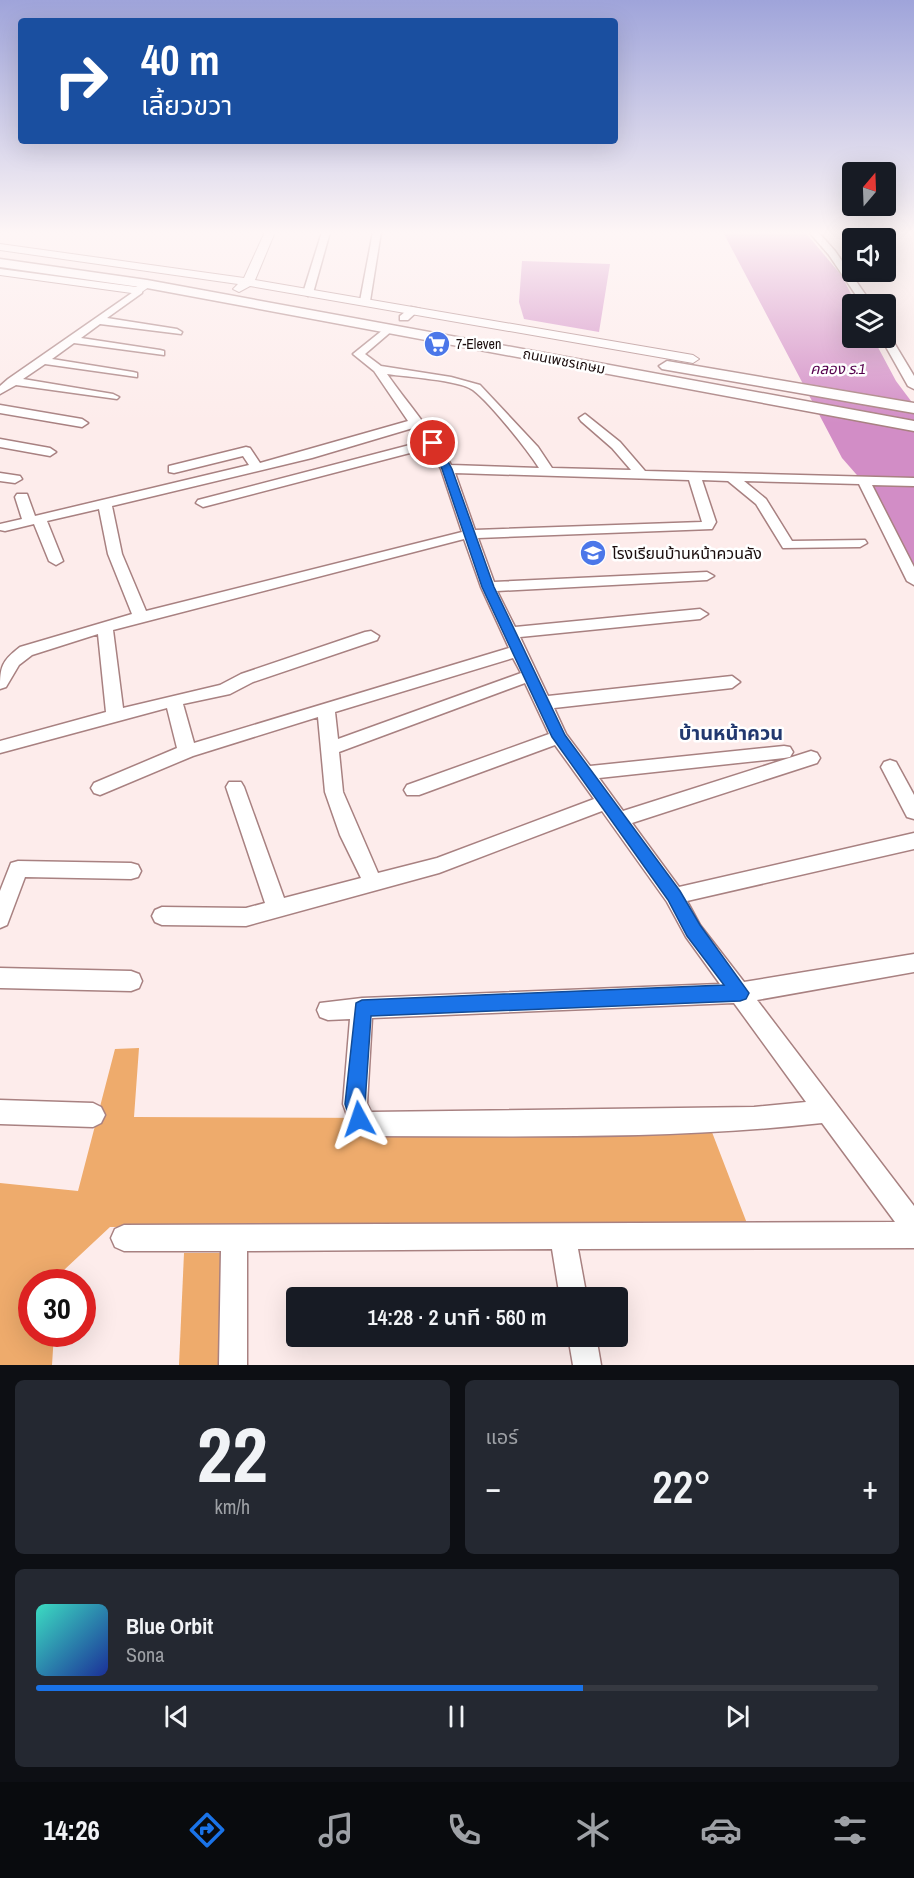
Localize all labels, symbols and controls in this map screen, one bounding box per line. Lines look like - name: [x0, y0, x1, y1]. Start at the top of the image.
- text: 40 m: [141, 32, 220, 88]
- icon: right: [42, 42, 120, 120]
- text: เลี้ยวขวา: [141, 87, 232, 123]
- north arrow: [842, 162, 896, 216]
- map controls: [842, 162, 896, 348]
- button: sound: [842, 228, 896, 282]
- button: layers: [842, 294, 896, 348]
- supermarket icon: 7-Eleven: [422, 329, 452, 359]
- place label: 7-Eleven: [456, 335, 501, 353]
- street label: ถนนเพชรเกษม: [521, 344, 607, 378]
- water label: คลอง ร.1: [810, 358, 866, 379]
- pin: [407, 417, 458, 468]
- icon: arrive: [416, 426, 449, 459]
- school or university icon: โรงเรียนบ้านหน้าควนลัง: [578, 538, 608, 568]
- place label: โรงเรียนบ้านหน้าควนลัง: [612, 542, 762, 564]
- district label: บ้านหน้าควน: [679, 719, 783, 746]
- position arrow: [327, 1087, 391, 1151]
- speed limit sign: 30: [18, 1269, 96, 1347]
- text: 14:28 · 2 นาที · 560 m: [368, 1302, 546, 1332]
- text: 22: [197, 1401, 268, 1506]
- text: แอร์: [486, 1423, 518, 1450]
- text: 22°: [652, 1456, 711, 1517]
- text: −: [486, 1465, 501, 1509]
- text: +: [862, 1465, 878, 1509]
- text: km/h: [214, 1493, 250, 1520]
- text: Blue Orbit: [126, 1611, 213, 1641]
- text: Sona: [126, 1641, 164, 1668]
- icon: previous: [160, 1700, 193, 1733]
- icon: pause: [440, 1700, 473, 1733]
- icon: next: [721, 1700, 754, 1733]
- icon: directions: [186, 1809, 228, 1851]
- icon: music: [315, 1809, 357, 1851]
- icon: phone: [443, 1809, 485, 1851]
- icon: climate: [572, 1809, 614, 1851]
- icon: car: [700, 1809, 742, 1851]
- icon: filters: [829, 1809, 871, 1851]
- text: 14:26: [43, 1812, 100, 1848]

